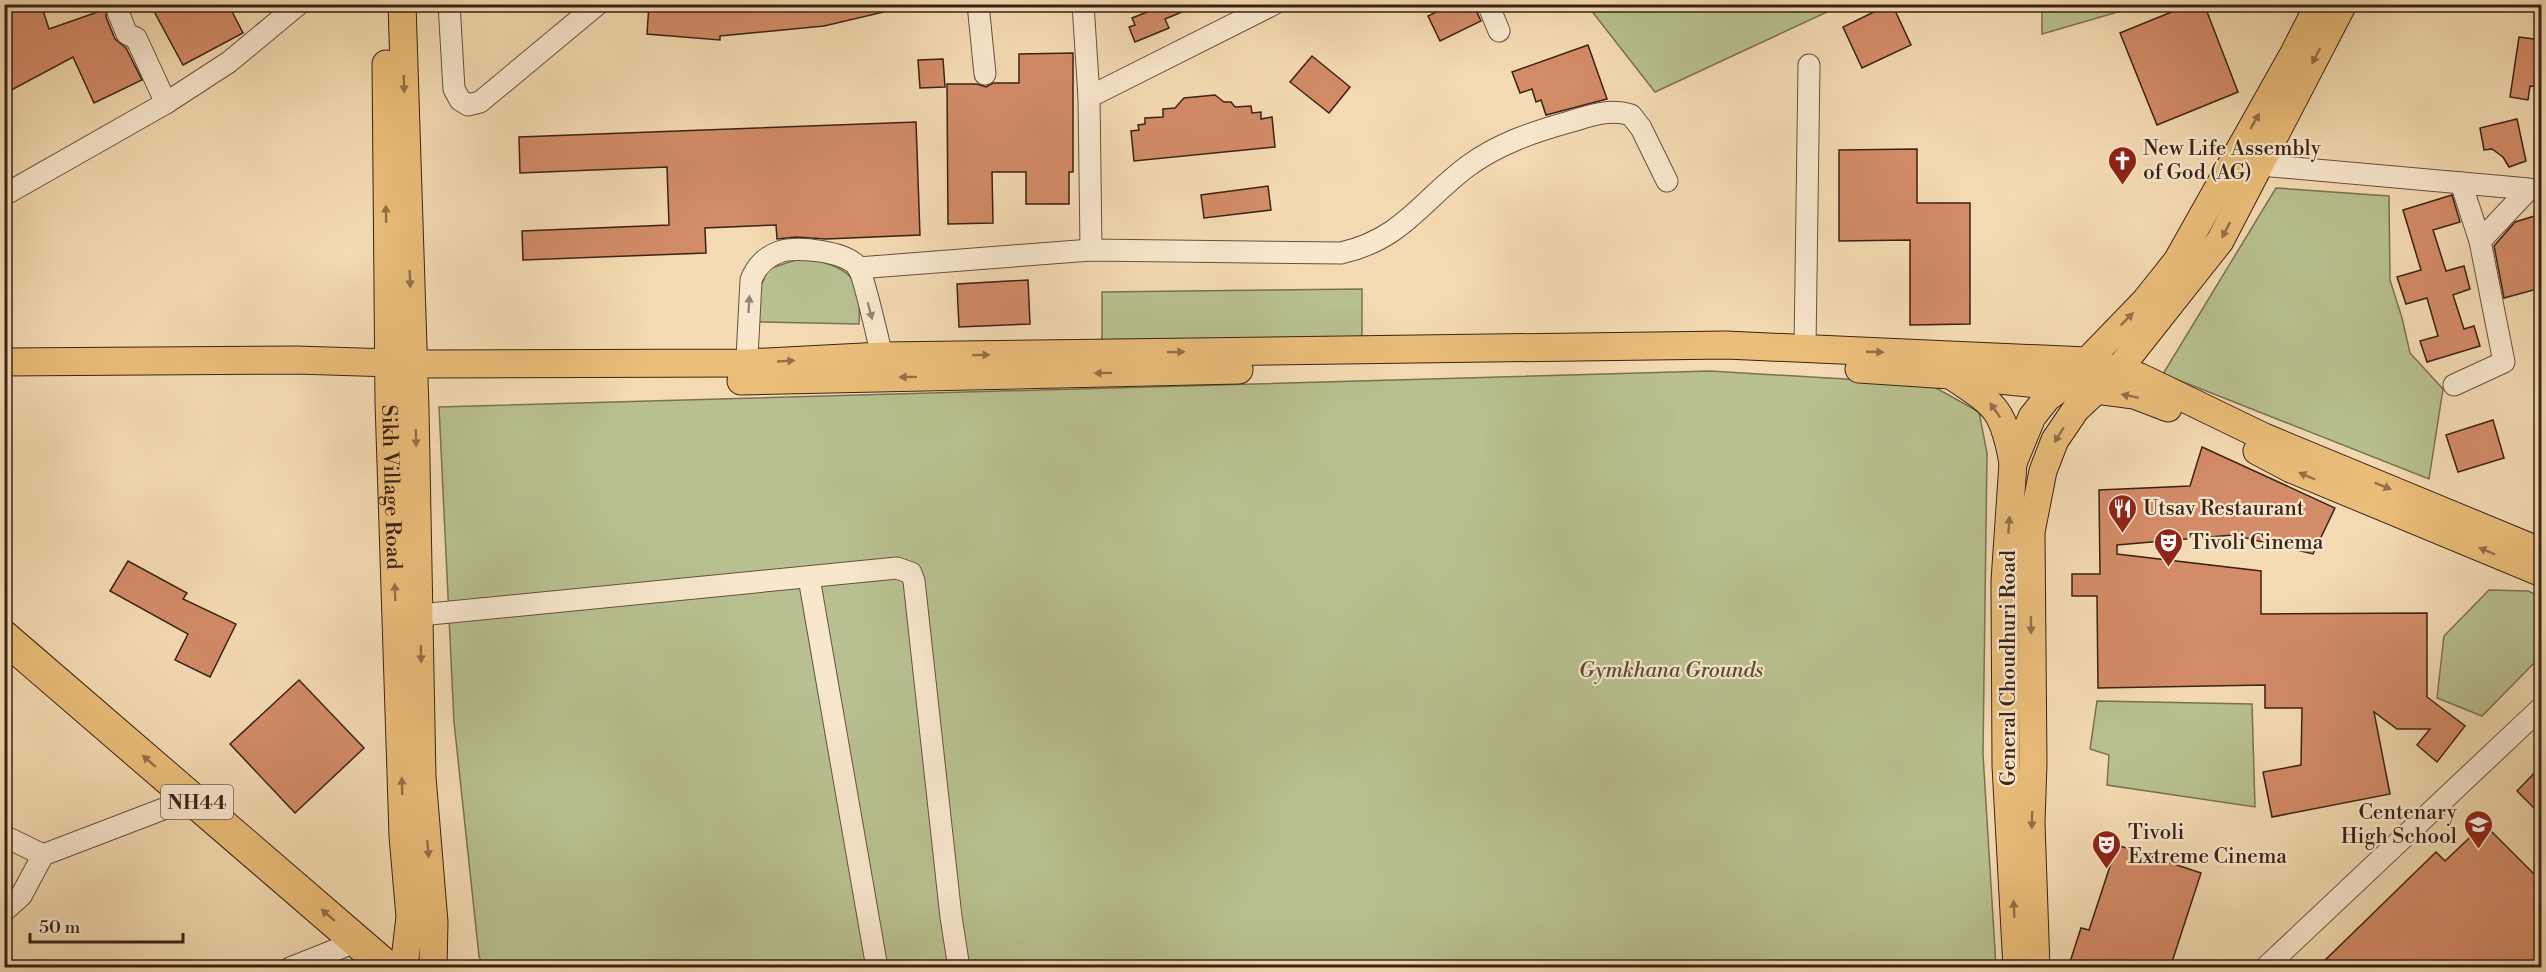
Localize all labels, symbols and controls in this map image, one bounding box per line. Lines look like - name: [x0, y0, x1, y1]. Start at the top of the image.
- one-way arrow: [2311, 48, 2321, 65]
- one-way arrow: [400, 74, 409, 93]
- one-way arrow: [2250, 112, 2260, 129]
- place label: New Life Assembly of God (AG): [2143, 136, 2322, 186]
- church icon: New Life Assembly of God (AG): [2106, 144, 2138, 186]
- one-way arrow: [381, 205, 391, 224]
- one-way arrow: [2222, 221, 2231, 238]
- one-way arrow: [406, 269, 415, 288]
- one-way arrow: [744, 295, 754, 314]
- one-way arrow: [866, 302, 875, 320]
- one-way arrow: [2120, 312, 2134, 327]
- one-way arrow: [1167, 347, 1186, 357]
- one-way arrow: [1866, 347, 1885, 356]
- one-way arrow: [972, 350, 991, 359]
- one-way arrow: [777, 356, 796, 365]
- one-way arrow: [1093, 368, 1112, 378]
- one-way arrow: [898, 373, 917, 382]
- one-way arrow: [2121, 390, 2139, 400]
- one-way arrow: [1989, 402, 2001, 418]
- street label: Sikh Village Road: [375, 404, 406, 570]
- one-way arrow: [2054, 426, 2065, 443]
- one-way arrow: [411, 429, 421, 448]
- one-way arrow: [2298, 471, 2316, 481]
- one-way arrow: [2374, 482, 2392, 491]
- restaurant icon: Utsav Restaurant: [2106, 492, 2138, 534]
- place label: Utsav Restaurant: [2143, 496, 2305, 522]
- one-way arrow: [2004, 516, 2014, 535]
- theatre icon: Tivoli Cinema: [2152, 526, 2184, 568]
- place label: Tivoli Cinema: [2189, 530, 2324, 556]
- one-way arrow: [2478, 546, 2496, 556]
- street label: General Choudhuri Road: [1996, 550, 2022, 786]
- one-way arrow: [390, 582, 400, 601]
- one-way arrow: [2026, 615, 2036, 634]
- one-way arrow: [416, 645, 426, 664]
- park label: Gymkhana Grounds: [1579, 658, 1763, 684]
- one-way arrow: [141, 754, 157, 767]
- one-way arrow: [397, 777, 406, 796]
- road number: NH44: [161, 785, 233, 819]
- place label: Centenary High School: [2341, 800, 2458, 850]
- school or university icon: Centenary High School: [2462, 808, 2494, 850]
- one-way arrow: [2027, 810, 2036, 829]
- place label: Tivoli Extreme Cinema: [2128, 820, 2287, 870]
- theatre icon: Tivoli Extreme Cinema: [2091, 828, 2123, 870]
- one-way arrow: [423, 839, 433, 858]
- one-way arrow: [2010, 900, 2019, 919]
- scale bar: [30, 906, 183, 944]
- one-way arrow: [321, 909, 336, 922]
- text: 50 m: [39, 916, 81, 939]

